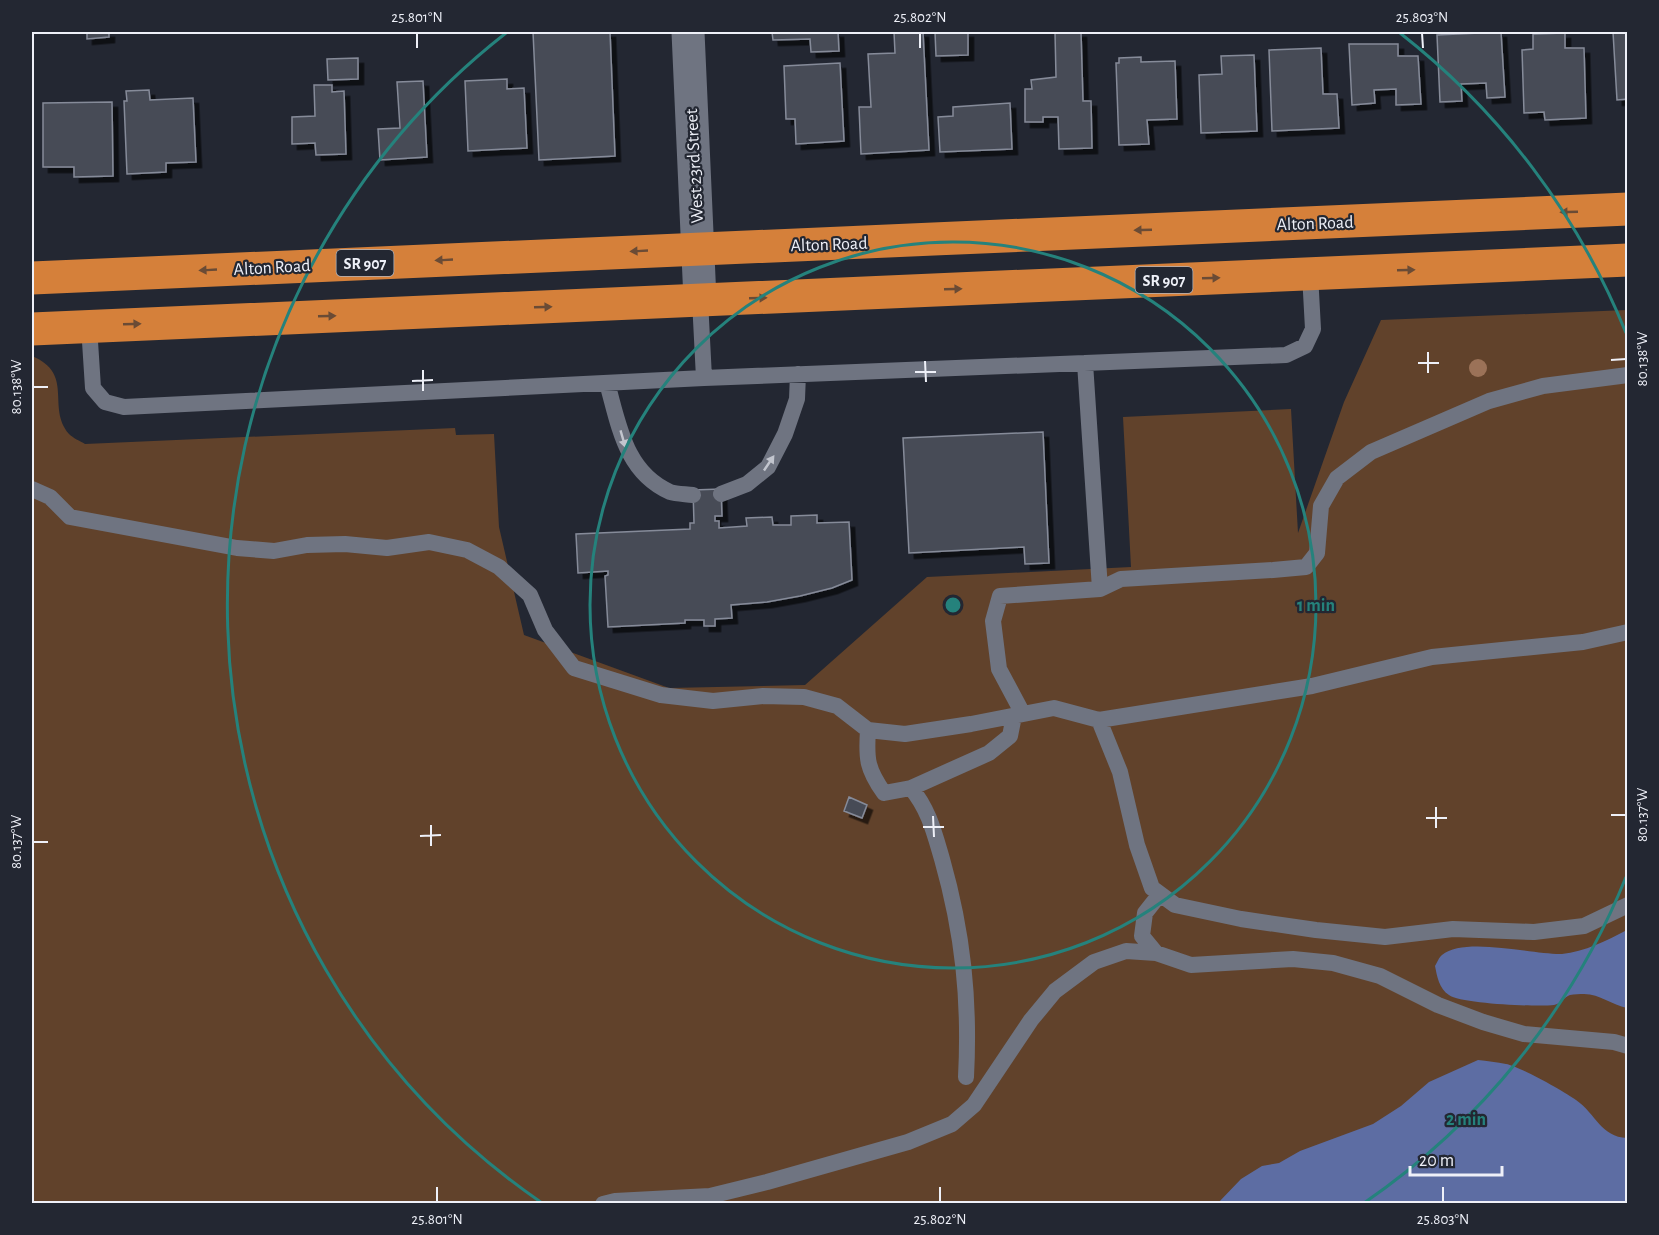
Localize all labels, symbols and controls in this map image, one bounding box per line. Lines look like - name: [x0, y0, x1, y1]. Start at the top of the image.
- text: 25.801°N: [391, 10, 443, 25]
- text: 25.802°N: [893, 10, 947, 25]
- text: 25.803°N: [1396, 10, 1448, 25]
- street label: West 23rd Street: [683, 108, 707, 224]
- one-way arrow: [1560, 207, 1579, 216]
- street label: Alton Road: [1276, 214, 1354, 234]
- one-way arrow: [1134, 226, 1153, 235]
- street label: Alton Road: [790, 235, 868, 255]
- one-way arrow: [630, 247, 649, 256]
- road number: SR 907: [336, 250, 394, 276]
- one-way arrow: [435, 255, 454, 264]
- street label: Alton Road: [233, 257, 311, 279]
- one-way arrow: [1396, 265, 1415, 274]
- one-way arrow: [198, 266, 217, 275]
- road number: SR 907: [1136, 267, 1192, 293]
- one-way arrow: [1201, 274, 1220, 283]
- one-way arrow: [944, 285, 963, 294]
- one-way arrow: [749, 293, 768, 302]
- one-way arrow: [533, 302, 552, 311]
- one-way arrow: [317, 311, 336, 321]
- one-way arrow: [122, 320, 141, 329]
- text: 80.138°W: [1635, 331, 1650, 386]
- text: 80.138°W: [9, 359, 24, 414]
- one-way arrow: [619, 430, 628, 448]
- one-way arrow: [763, 455, 775, 471]
- centre of rings: [943, 595, 963, 615]
- text: 1 min: [1297, 597, 1335, 615]
- text: 80.137°W: [1635, 787, 1650, 842]
- text: 80.137°W: [9, 814, 24, 869]
- text: 2 min: [1446, 1111, 1486, 1129]
- scale bar: [1410, 1139, 1502, 1177]
- text: 20 m: [1419, 1152, 1454, 1170]
- text: 25.801°N: [411, 1212, 463, 1227]
- text: 25.802°N: [913, 1212, 967, 1227]
- text: 25.803°N: [1417, 1212, 1469, 1227]

